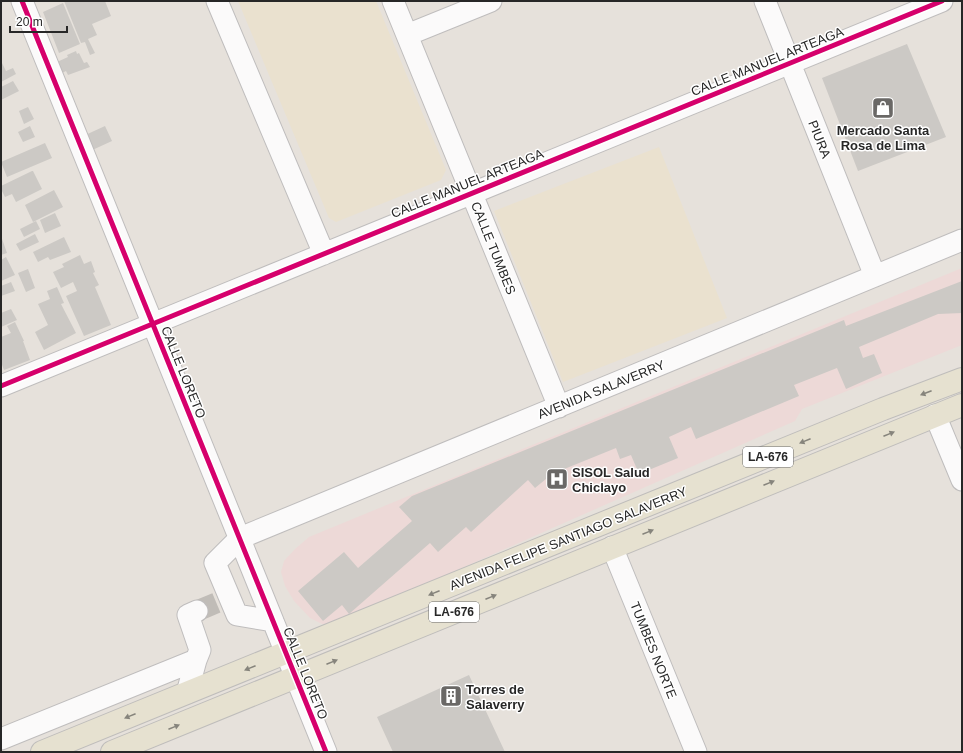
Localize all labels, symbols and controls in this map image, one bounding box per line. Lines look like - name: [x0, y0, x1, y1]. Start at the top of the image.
- scale bar: [10, 8, 67, 34]
- text: 20 m: [16, 15, 43, 29]
- street label: CALLE MANUEL ARTEAGA: [689, 24, 846, 99]
- shop icon: Mercado Santa Rosa de Lima: [870, 95, 896, 121]
- street label: PIURA: [805, 118, 834, 161]
- place label: Mercado Santa Rosa de Lima: [837, 123, 930, 153]
- street label: CALLE MANUEL ARTEAGA: [389, 146, 546, 221]
- street label: CALLE TUMBES: [468, 200, 519, 297]
- street label: CALLE LORETO: [158, 324, 209, 420]
- street label: AVENIDA SALAVERRY: [535, 357, 667, 422]
- one-way arrow: [919, 390, 931, 396]
- one-way arrow: [883, 431, 895, 437]
- one-way arrow: [799, 439, 811, 445]
- road number: LA-676: [743, 447, 793, 467]
- place label: SISOL Salud Chiclayo: [572, 465, 650, 495]
- hospital icon: SISOL Salud Chiclayo: [544, 466, 570, 492]
- one-way arrow: [763, 480, 775, 486]
- street label: AVENIDA FELIPE SANTIAGO SALAVERRY: [447, 484, 690, 593]
- one-way arrow: [643, 529, 655, 535]
- one-way arrow: [428, 590, 439, 596]
- one-way arrow: [486, 593, 498, 599]
- street label: TUMBES NORTE: [627, 600, 680, 701]
- road number: LA-676: [429, 602, 479, 622]
- street label: CALLE LORETO: [280, 625, 331, 721]
- one-way arrow: [327, 658, 339, 664]
- one-way arrow: [245, 665, 256, 671]
- place label: Torres de Salaverry: [466, 682, 525, 712]
- building icon: Torres de Salaverry: [438, 683, 464, 709]
- one-way arrow: [123, 714, 135, 720]
- one-way arrow: [168, 723, 180, 729]

